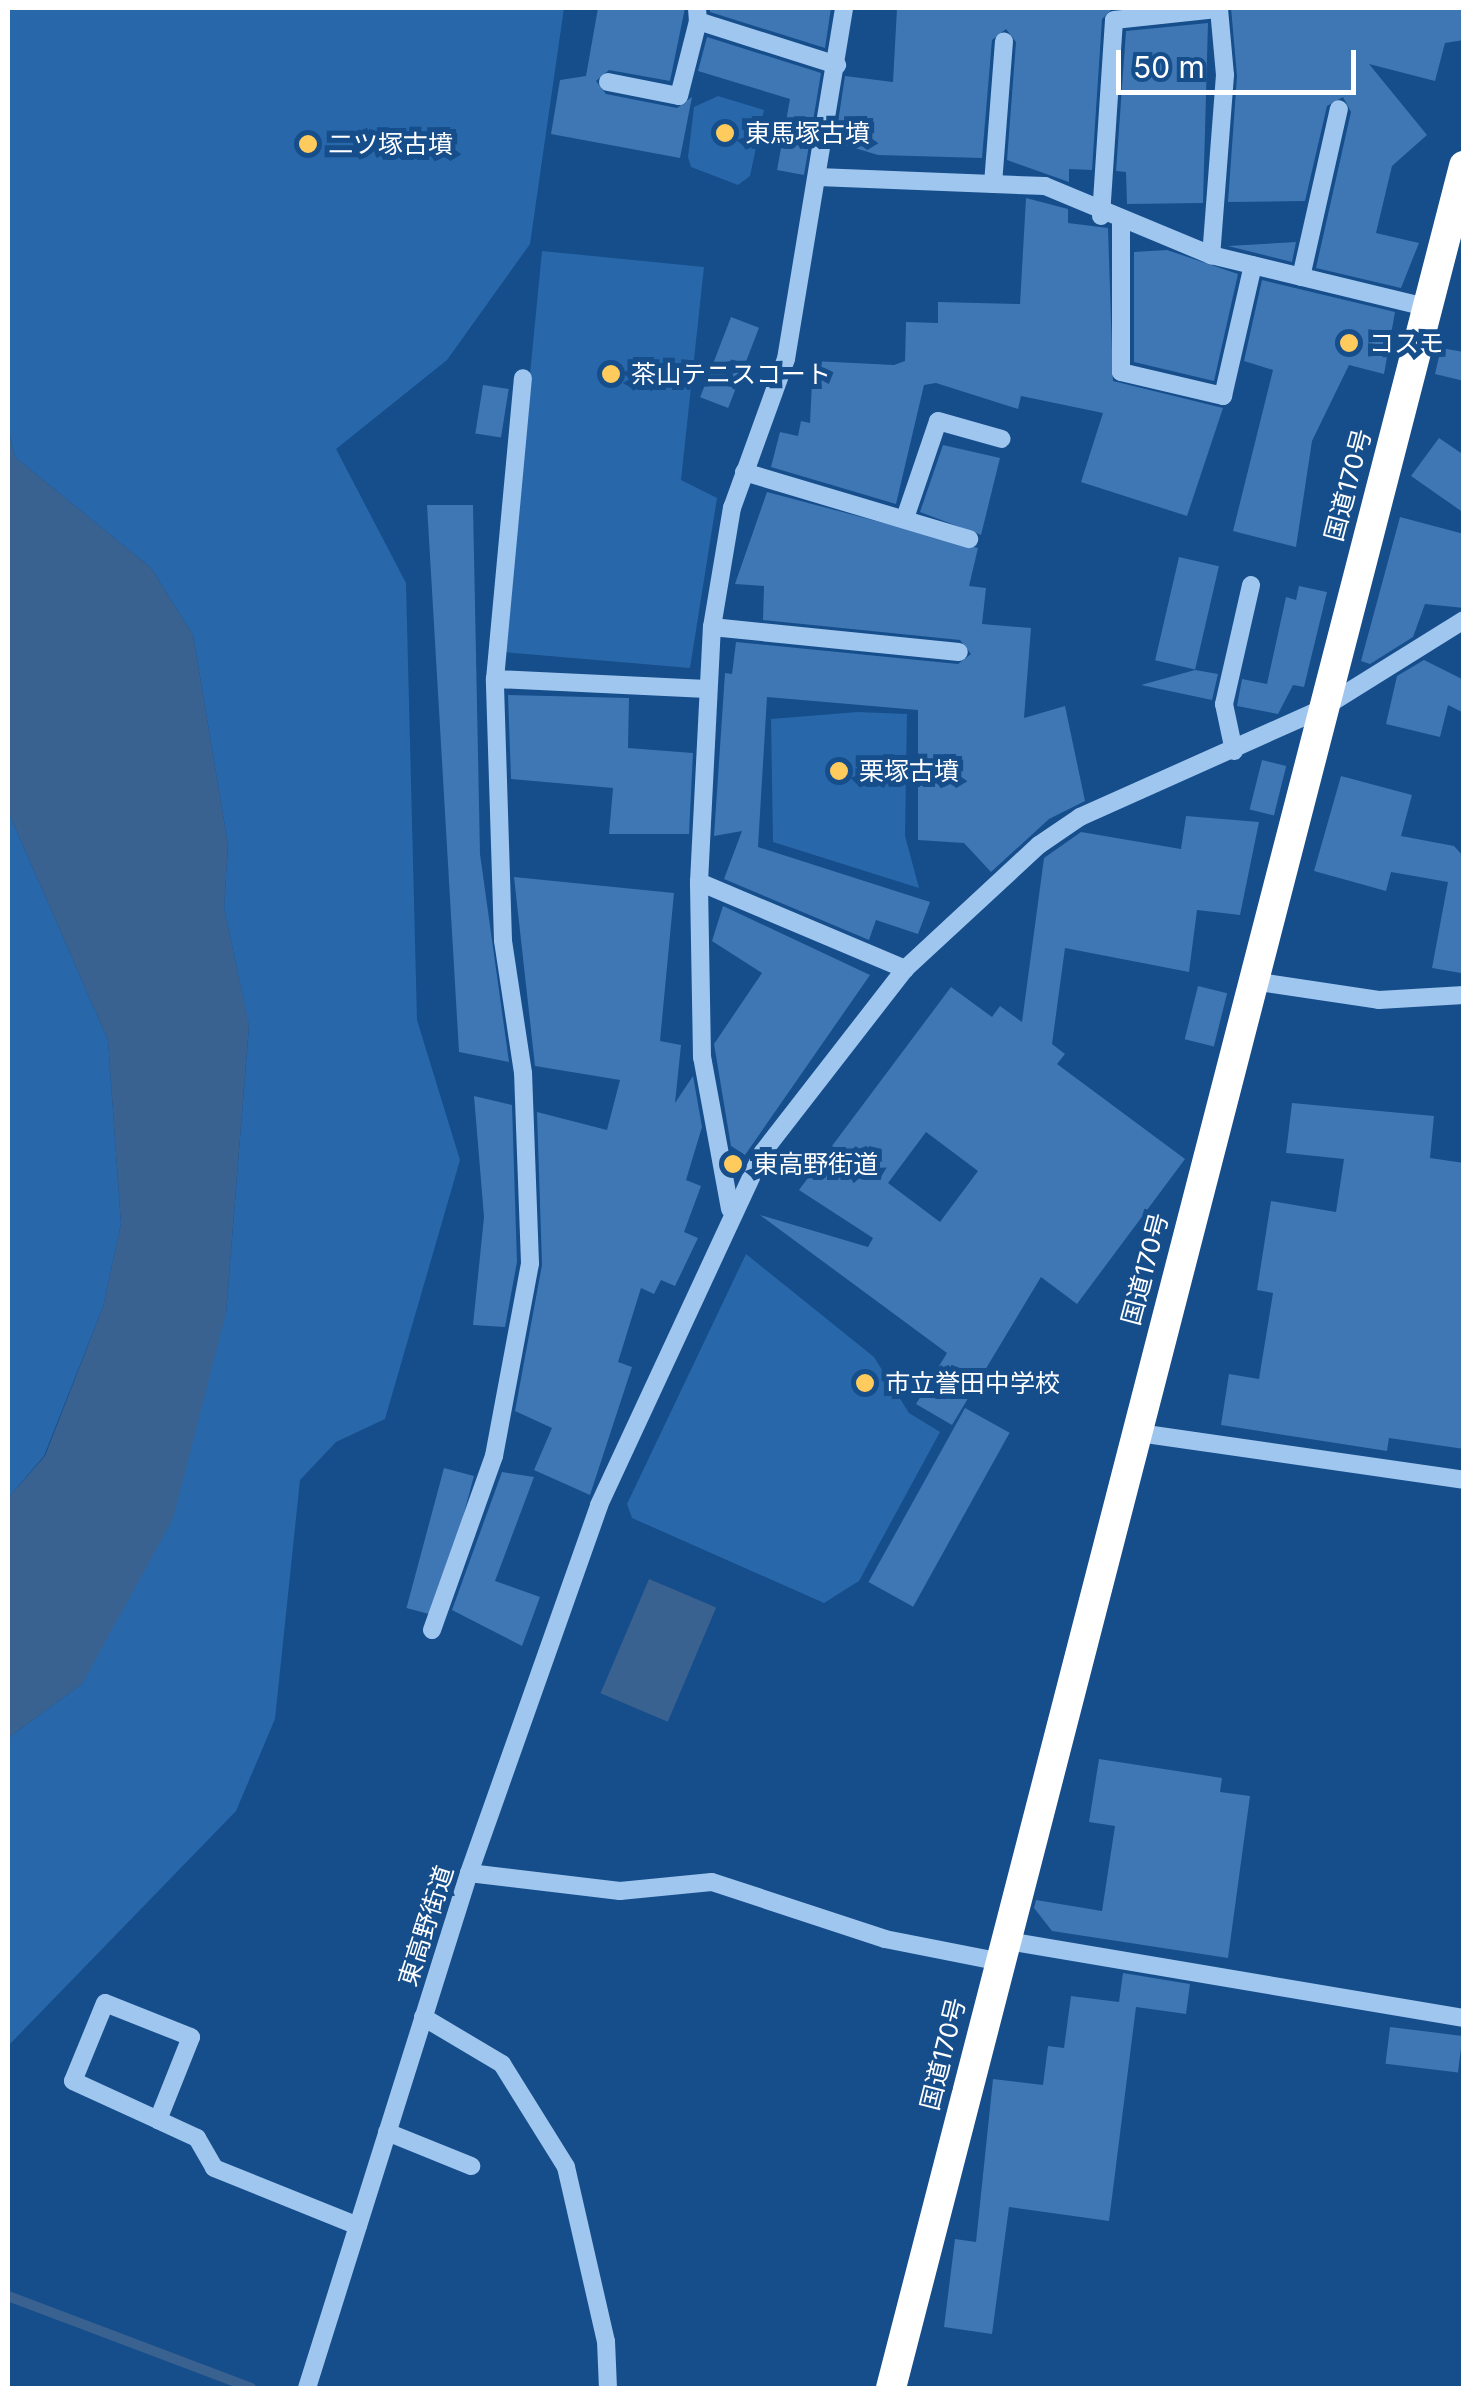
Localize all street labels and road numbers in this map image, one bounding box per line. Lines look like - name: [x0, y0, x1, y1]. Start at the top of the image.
- street label: 国道170号: [1319, 426, 1377, 544]
- street label: 国道170号: [1116, 1210, 1174, 1328]
- street label: 東高野街道: [392, 1862, 460, 1990]
- street label: 国道170号: [915, 1995, 971, 2113]

